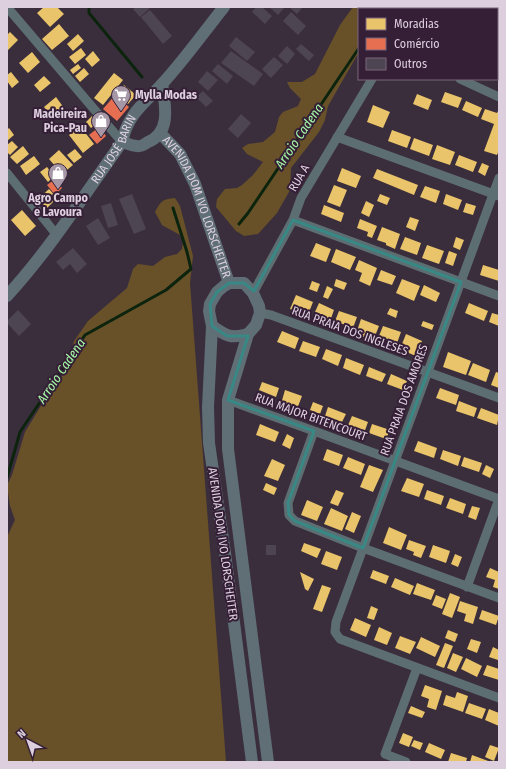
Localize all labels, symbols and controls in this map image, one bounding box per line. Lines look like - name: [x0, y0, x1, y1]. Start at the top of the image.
- legend: [358, 8, 498, 80]
- text: Moradias: [394, 17, 439, 31]
- text: Comércio: [394, 37, 440, 51]
- text: Outros: [394, 57, 427, 71]
- supermarket icon: Mylla Modas: [110, 84, 132, 112]
- place label: Mylla Modas: [135, 88, 198, 102]
- water label: Arroio Cadena: [271, 101, 326, 172]
- place label: Madeireira Pica-Pau: [33, 107, 87, 135]
- shop icon: Madeireira Pica-Pau: [90, 110, 112, 138]
- street label: RUA JOSÉ BARIN: [88, 112, 139, 186]
- street label: AVENIDA DOM IVO LORSCHEITER: [160, 133, 234, 280]
- street label: RUA A: [286, 161, 313, 194]
- shop icon: Agro Campo e Lavoura: [47, 162, 69, 190]
- place label: Agro Campo e Lavoura: [27, 191, 88, 219]
- street label: RUA PRAIA DOS INGLESES: [290, 303, 410, 359]
- water label: Arroio Cadena: [33, 336, 88, 407]
- street label: RUA PRAIA DOS AMORES: [377, 342, 431, 458]
- street label: RUA MAJOR BITENCOURT: [253, 390, 369, 444]
- street label: AVENIDA DOM IVO LORSCHEITER: [205, 467, 241, 622]
- north arrow: [8, 721, 48, 761]
- text: N: [15, 727, 29, 741]

